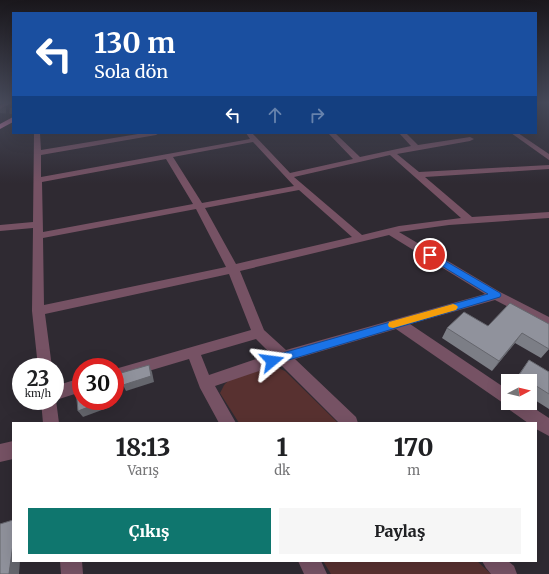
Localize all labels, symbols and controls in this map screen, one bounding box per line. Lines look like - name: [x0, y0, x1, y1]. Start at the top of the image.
- text: 130 m: [94, 25, 176, 61]
- icon: left: [28, 28, 80, 80]
- text: Sola dön: [94, 60, 168, 83]
- icon: left: [222, 104, 244, 126]
- icon: ahead: [264, 104, 286, 126]
- icon: right: [306, 104, 328, 126]
- pin: [413, 238, 447, 272]
- icon: arrive: [419, 244, 441, 266]
- position arrow: [251, 340, 293, 382]
- speed limit sign: 30: [72, 358, 124, 410]
- text: 23: [27, 366, 49, 391]
- north arrow: [501, 374, 537, 410]
- map controls: [501, 374, 537, 410]
- text: km/h: [25, 387, 51, 400]
- text: 18:13: [116, 432, 171, 463]
- text: 1: [277, 432, 288, 463]
- text: 170: [394, 432, 433, 463]
- text: Varış: [127, 462, 159, 479]
- text: dk: [274, 462, 290, 479]
- text: m: [407, 462, 420, 479]
- button: Çıkış: [28, 508, 271, 554]
- button: Paylaş: [279, 508, 521, 554]

